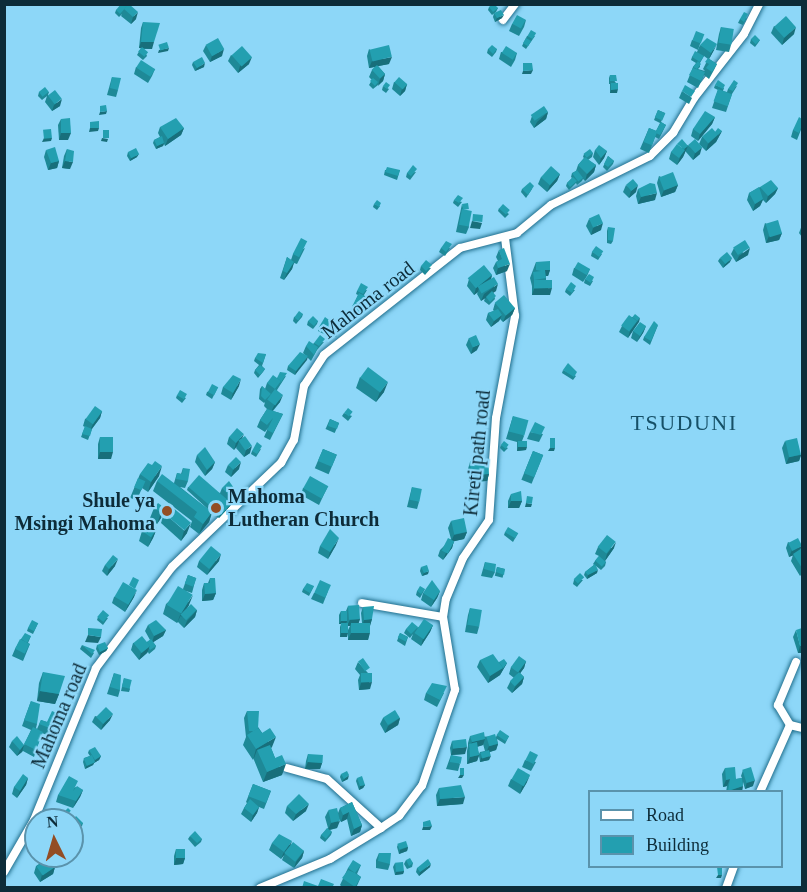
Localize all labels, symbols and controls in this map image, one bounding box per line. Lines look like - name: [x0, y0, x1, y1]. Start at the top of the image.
- street label: Mahoma road: [317, 256, 419, 344]
- street label: Kireti path road: [458, 389, 496, 517]
- district label: TSUDUNI: [630, 410, 738, 436]
- place label: Mahoma Lutheran Church: [228, 484, 379, 531]
- place label: Shule ya Msingi Mahoma: [14, 488, 155, 535]
- marker: Mahoma Lutheran Church: [209, 501, 223, 515]
- marker: Shule ya Msingi Mahoma: [160, 504, 174, 518]
- street label: Mahoma road: [26, 660, 92, 772]
- legend: [588, 790, 783, 868]
- text: Road: [646, 805, 684, 825]
- north arrow: [24, 808, 84, 868]
- text: N: [46, 813, 59, 831]
- text: Building: [646, 835, 709, 855]

